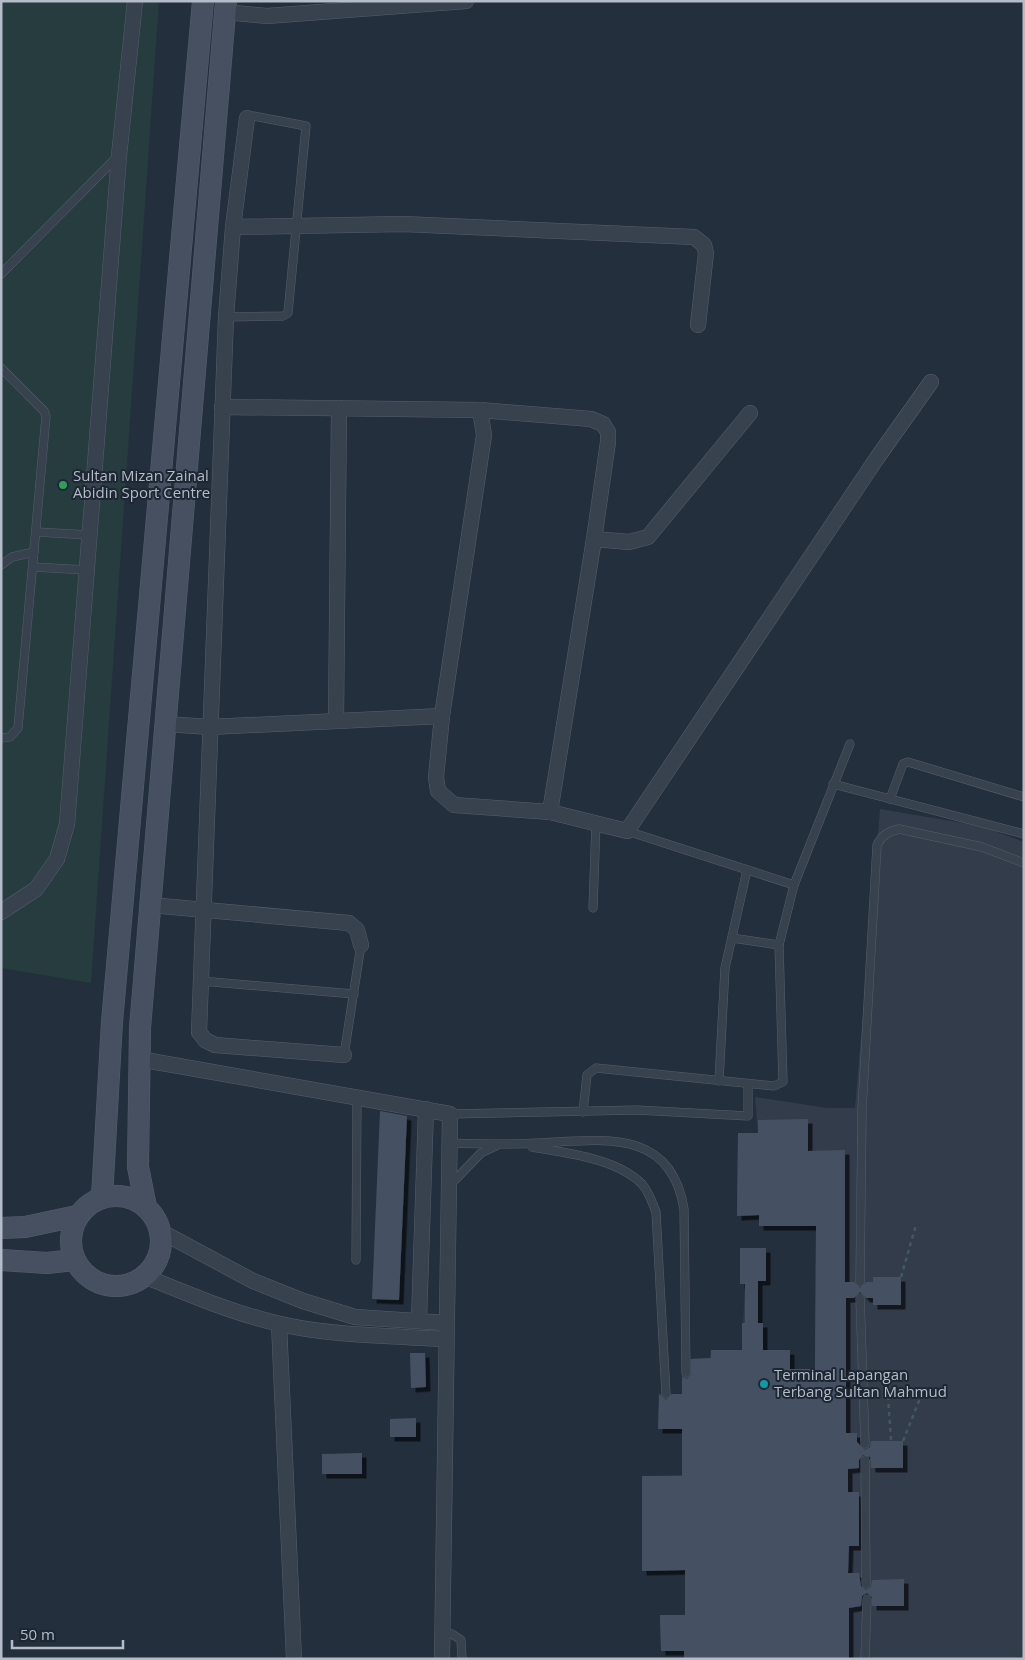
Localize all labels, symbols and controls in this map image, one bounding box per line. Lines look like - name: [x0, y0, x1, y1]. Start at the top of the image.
- place label: Sultan Mizan Zainal Abidin Sport Centre: [73, 465, 210, 502]
- marker: Sultan Mizan Zainal Abidin Sport Centre: [57, 479, 69, 491]
- place label: Terminal Lapangan Terbang Sultan Mahmud: [774, 1364, 947, 1401]
- marker: Terminal Lapangan Terbang Sultan Mahmud: [758, 1378, 770, 1390]
- scale bar: [12, 1618, 124, 1650]
- text: 50 m: [20, 1624, 55, 1644]

